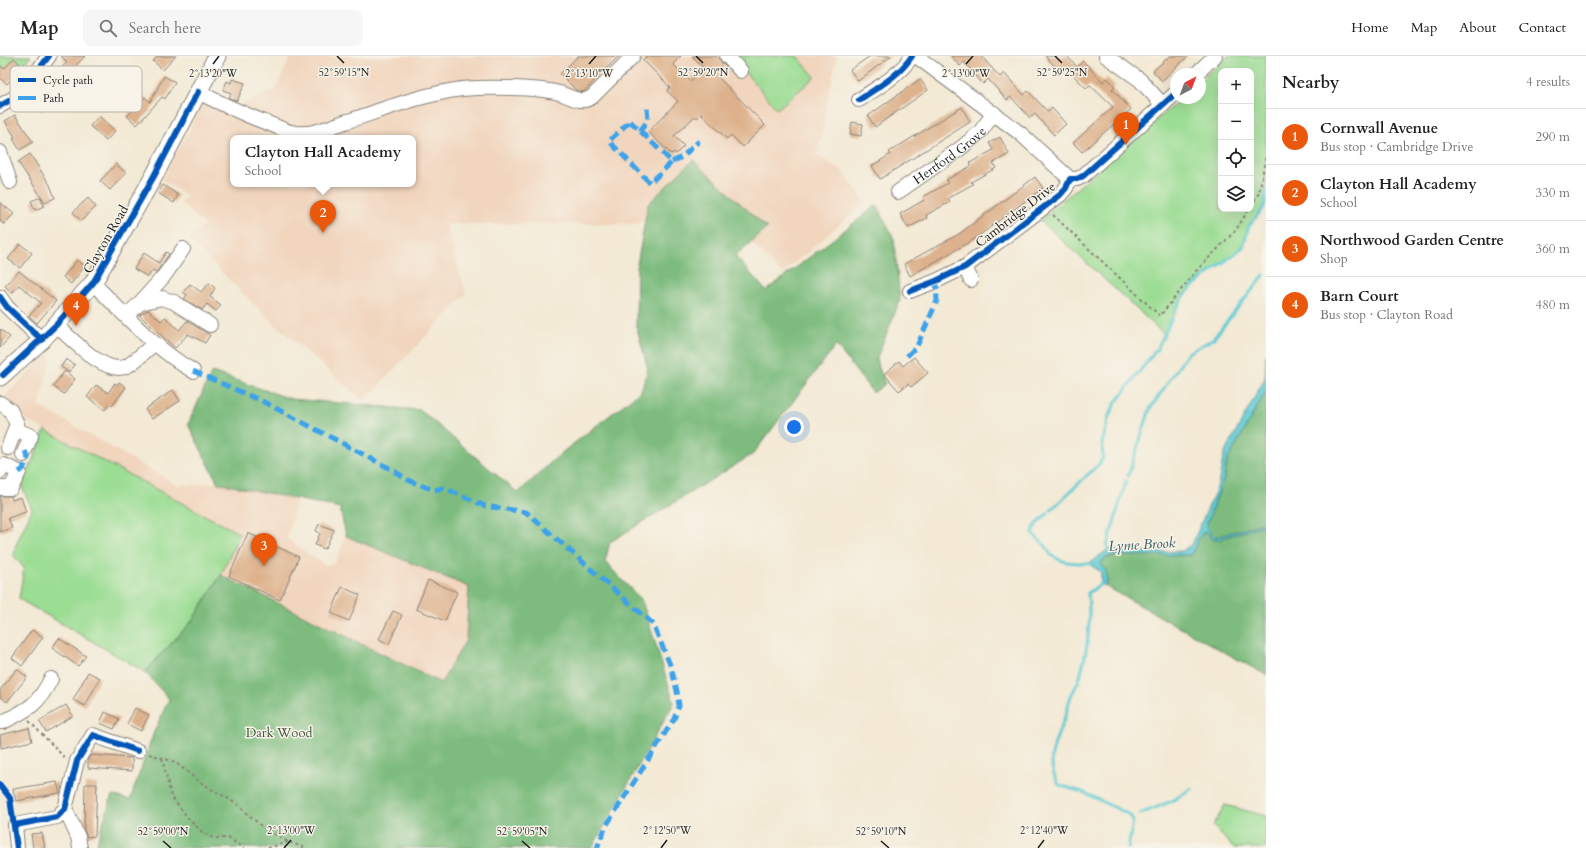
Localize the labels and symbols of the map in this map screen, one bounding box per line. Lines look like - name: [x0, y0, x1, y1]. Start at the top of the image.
- legend: [10, 66, 142, 112]
- text: 52°59'15"N: [319, 66, 370, 80]
- text: 52°59'20"N: [678, 66, 729, 80]
- text: 52°59'25"N: [1037, 66, 1088, 80]
- text: 2°13'20"W: [189, 67, 238, 81]
- text: 2°13'10"W: [565, 67, 614, 81]
- text: 2°13'00"W: [942, 67, 991, 81]
- north arrow: [1170, 68, 1206, 104]
- text: Cycle path: [43, 73, 93, 88]
- text: Path: [43, 91, 64, 106]
- pin: 1: [1113, 112, 1139, 145]
- street label: Hertford Grove: [910, 124, 991, 189]
- street label: Cambridge Drive: [972, 178, 1059, 252]
- pin: 2: [310, 200, 336, 233]
- street label: Clayton Road: [79, 202, 133, 277]
- pin: 4: [63, 293, 89, 326]
- your location: [784, 417, 804, 437]
- pin: 3: [251, 533, 277, 566]
- water label: Lyme Brook: [1108, 533, 1176, 556]
- park label: Dark Wood: [246, 724, 312, 742]
- text: 2°13'00"W: [267, 824, 316, 838]
- text: 2°12'50"W: [643, 824, 692, 838]
- text: 2°12'40"W: [1020, 824, 1069, 838]
- text: 52°59'00"N: [138, 825, 189, 839]
- text: 52°59'05"N: [497, 825, 548, 839]
- text: 52°59'10"N: [856, 825, 907, 839]

